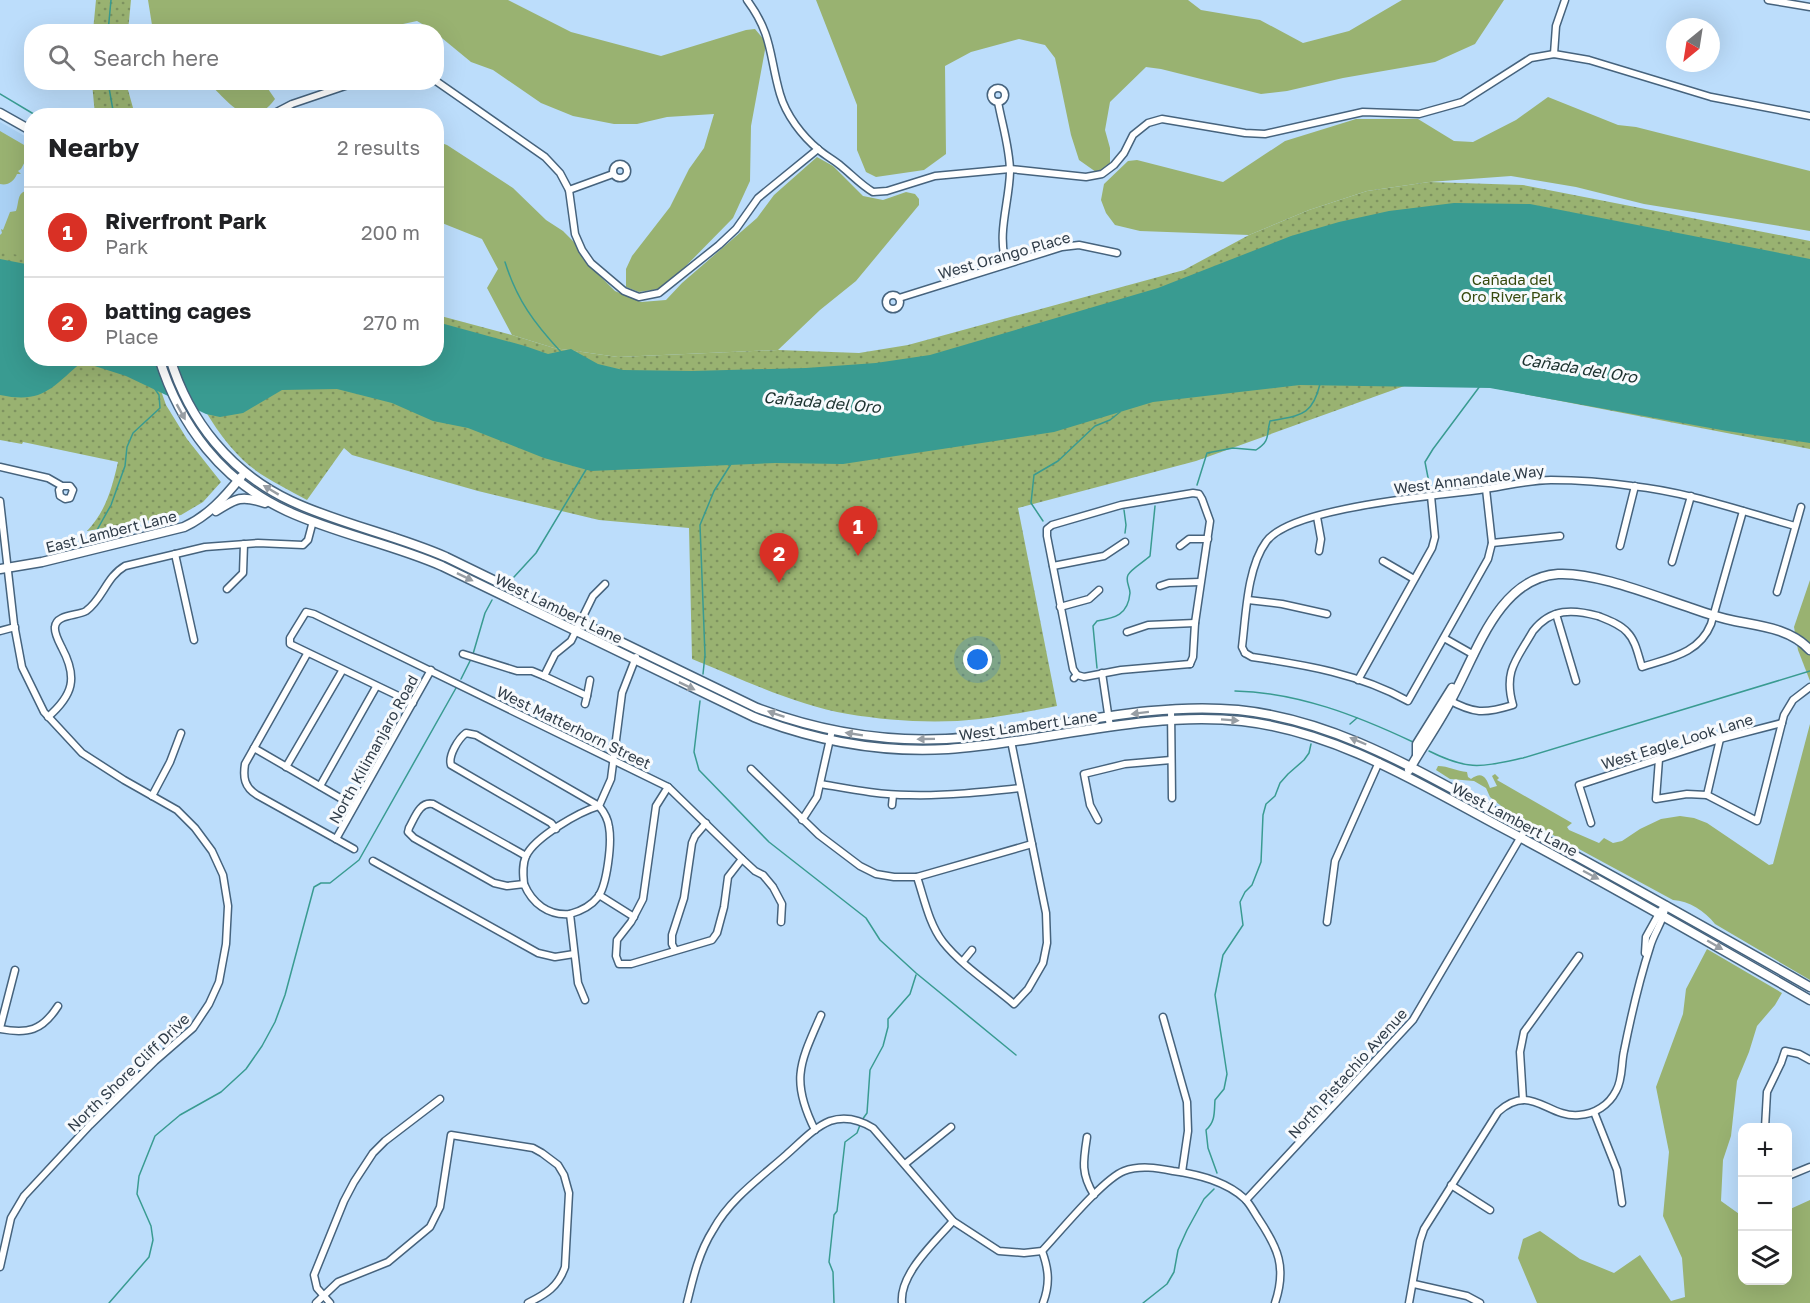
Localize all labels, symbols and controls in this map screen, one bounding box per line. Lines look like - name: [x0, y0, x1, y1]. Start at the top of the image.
- north arrow: [1666, 18, 1720, 72]
- search box: [24, 24, 444, 90]
- icon: search: [45, 41, 78, 74]
- text: Search here: [93, 44, 219, 71]
- text: Nearby: [48, 132, 139, 163]
- text: 2 results: [337, 135, 420, 159]
- text: Riverfront Park: [105, 207, 267, 234]
- text: 1: [62, 220, 73, 244]
- text: 200 m: [361, 220, 420, 244]
- street label: West Orango Place: [936, 227, 1072, 282]
- text: Park: [105, 234, 148, 258]
- park label: Cañada del Oro River Park: [1461, 270, 1564, 305]
- text: batting cages: [105, 297, 251, 324]
- text: 2: [61, 310, 74, 334]
- text: 270 m: [363, 310, 420, 334]
- text: Place: [105, 324, 158, 348]
- water label: Cañada del Oro: [1519, 349, 1640, 387]
- water label: Cañada del Oro: [763, 387, 883, 417]
- one-way arrow: [176, 404, 186, 421]
- street label: West Annandale Way: [1393, 461, 1546, 497]
- one-way arrow: [263, 485, 279, 496]
- street label: East Lambert Lane: [44, 506, 179, 556]
- pin: 1: [838, 506, 878, 556]
- pin: 2: [760, 534, 798, 583]
- street label: West Lambert Lane: [492, 569, 626, 647]
- one-way arrow: [456, 572, 473, 582]
- your location: [963, 645, 992, 674]
- street label: North Kilimanjaro Road: [325, 671, 421, 827]
- one-way arrow: [678, 681, 695, 691]
- street label: West Matterhorn Street: [494, 682, 654, 772]
- street label: West Lambert Lane: [958, 706, 1099, 744]
- one-way arrow: [1130, 708, 1149, 717]
- one-way arrow: [767, 709, 785, 719]
- street label: West Eagle Look Lane: [1599, 709, 1755, 773]
- one-way arrow: [1220, 716, 1239, 725]
- one-way arrow: [845, 730, 864, 739]
- one-way arrow: [916, 734, 935, 744]
- one-way arrow: [1349, 736, 1367, 746]
- street label: West Lambert Lane: [1449, 778, 1581, 860]
- one-way arrow: [1582, 870, 1599, 880]
- one-way arrow: [1707, 940, 1723, 951]
- street label: North Pistachio Avenue: [1284, 1004, 1410, 1142]
- street label: North Shore Cliff Drive: [63, 1009, 193, 1135]
- map controls: [1738, 1123, 1792, 1285]
- button: +: [1738, 1123, 1792, 1177]
- button: −: [1738, 1177, 1792, 1231]
- button: layers: [1738, 1231, 1792, 1285]

